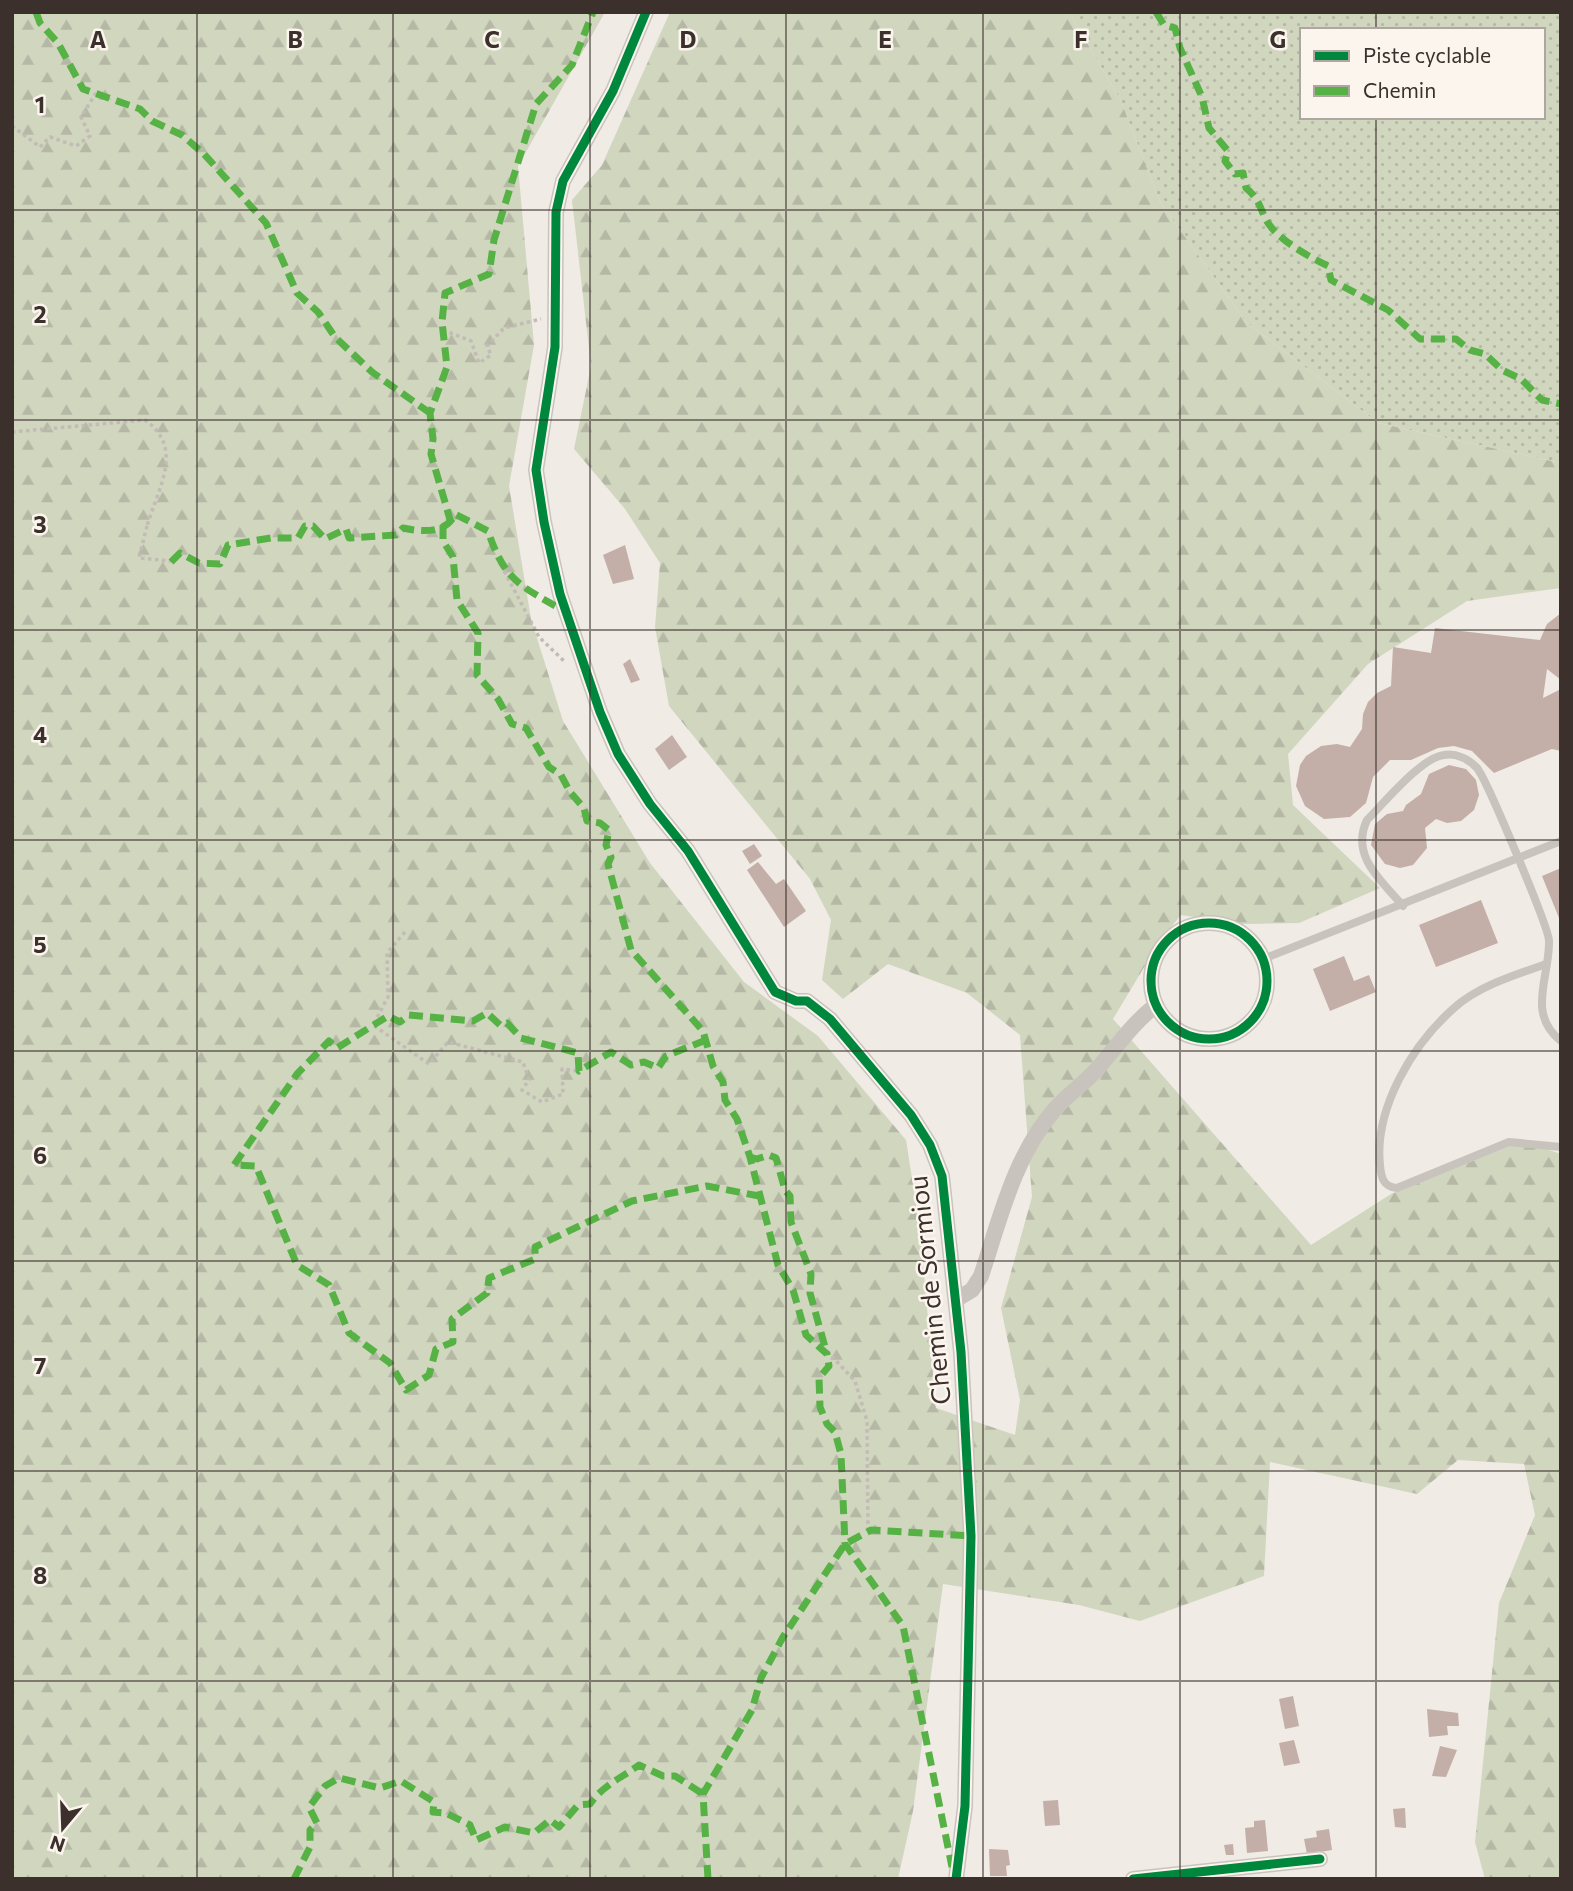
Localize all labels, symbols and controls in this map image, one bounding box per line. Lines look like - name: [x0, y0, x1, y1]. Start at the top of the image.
- text: A: [90, 25, 107, 53]
- text: B: [287, 25, 303, 53]
- text: C: [484, 25, 500, 53]
- text: D: [680, 25, 697, 53]
- text: E: [878, 25, 892, 53]
- text: F: [1074, 25, 1088, 53]
- text: G: [1270, 25, 1286, 53]
- legend: [1300, 28, 1545, 119]
- text: Piste cyclable: [1363, 42, 1491, 67]
- text: Chemin: [1363, 77, 1436, 102]
- text: 1: [35, 90, 45, 118]
- text: 2: [33, 300, 47, 328]
- text: 3: [33, 510, 47, 538]
- text: 4: [33, 720, 47, 748]
- text: 5: [33, 930, 47, 958]
- text: 6: [33, 1141, 47, 1169]
- street label: Chemin de Sormiou: [901, 1174, 956, 1406]
- text: 7: [34, 1351, 46, 1379]
- text: 8: [33, 1561, 47, 1589]
- north arrow: [28, 1793, 98, 1863]
- text: N: [47, 1831, 68, 1858]

